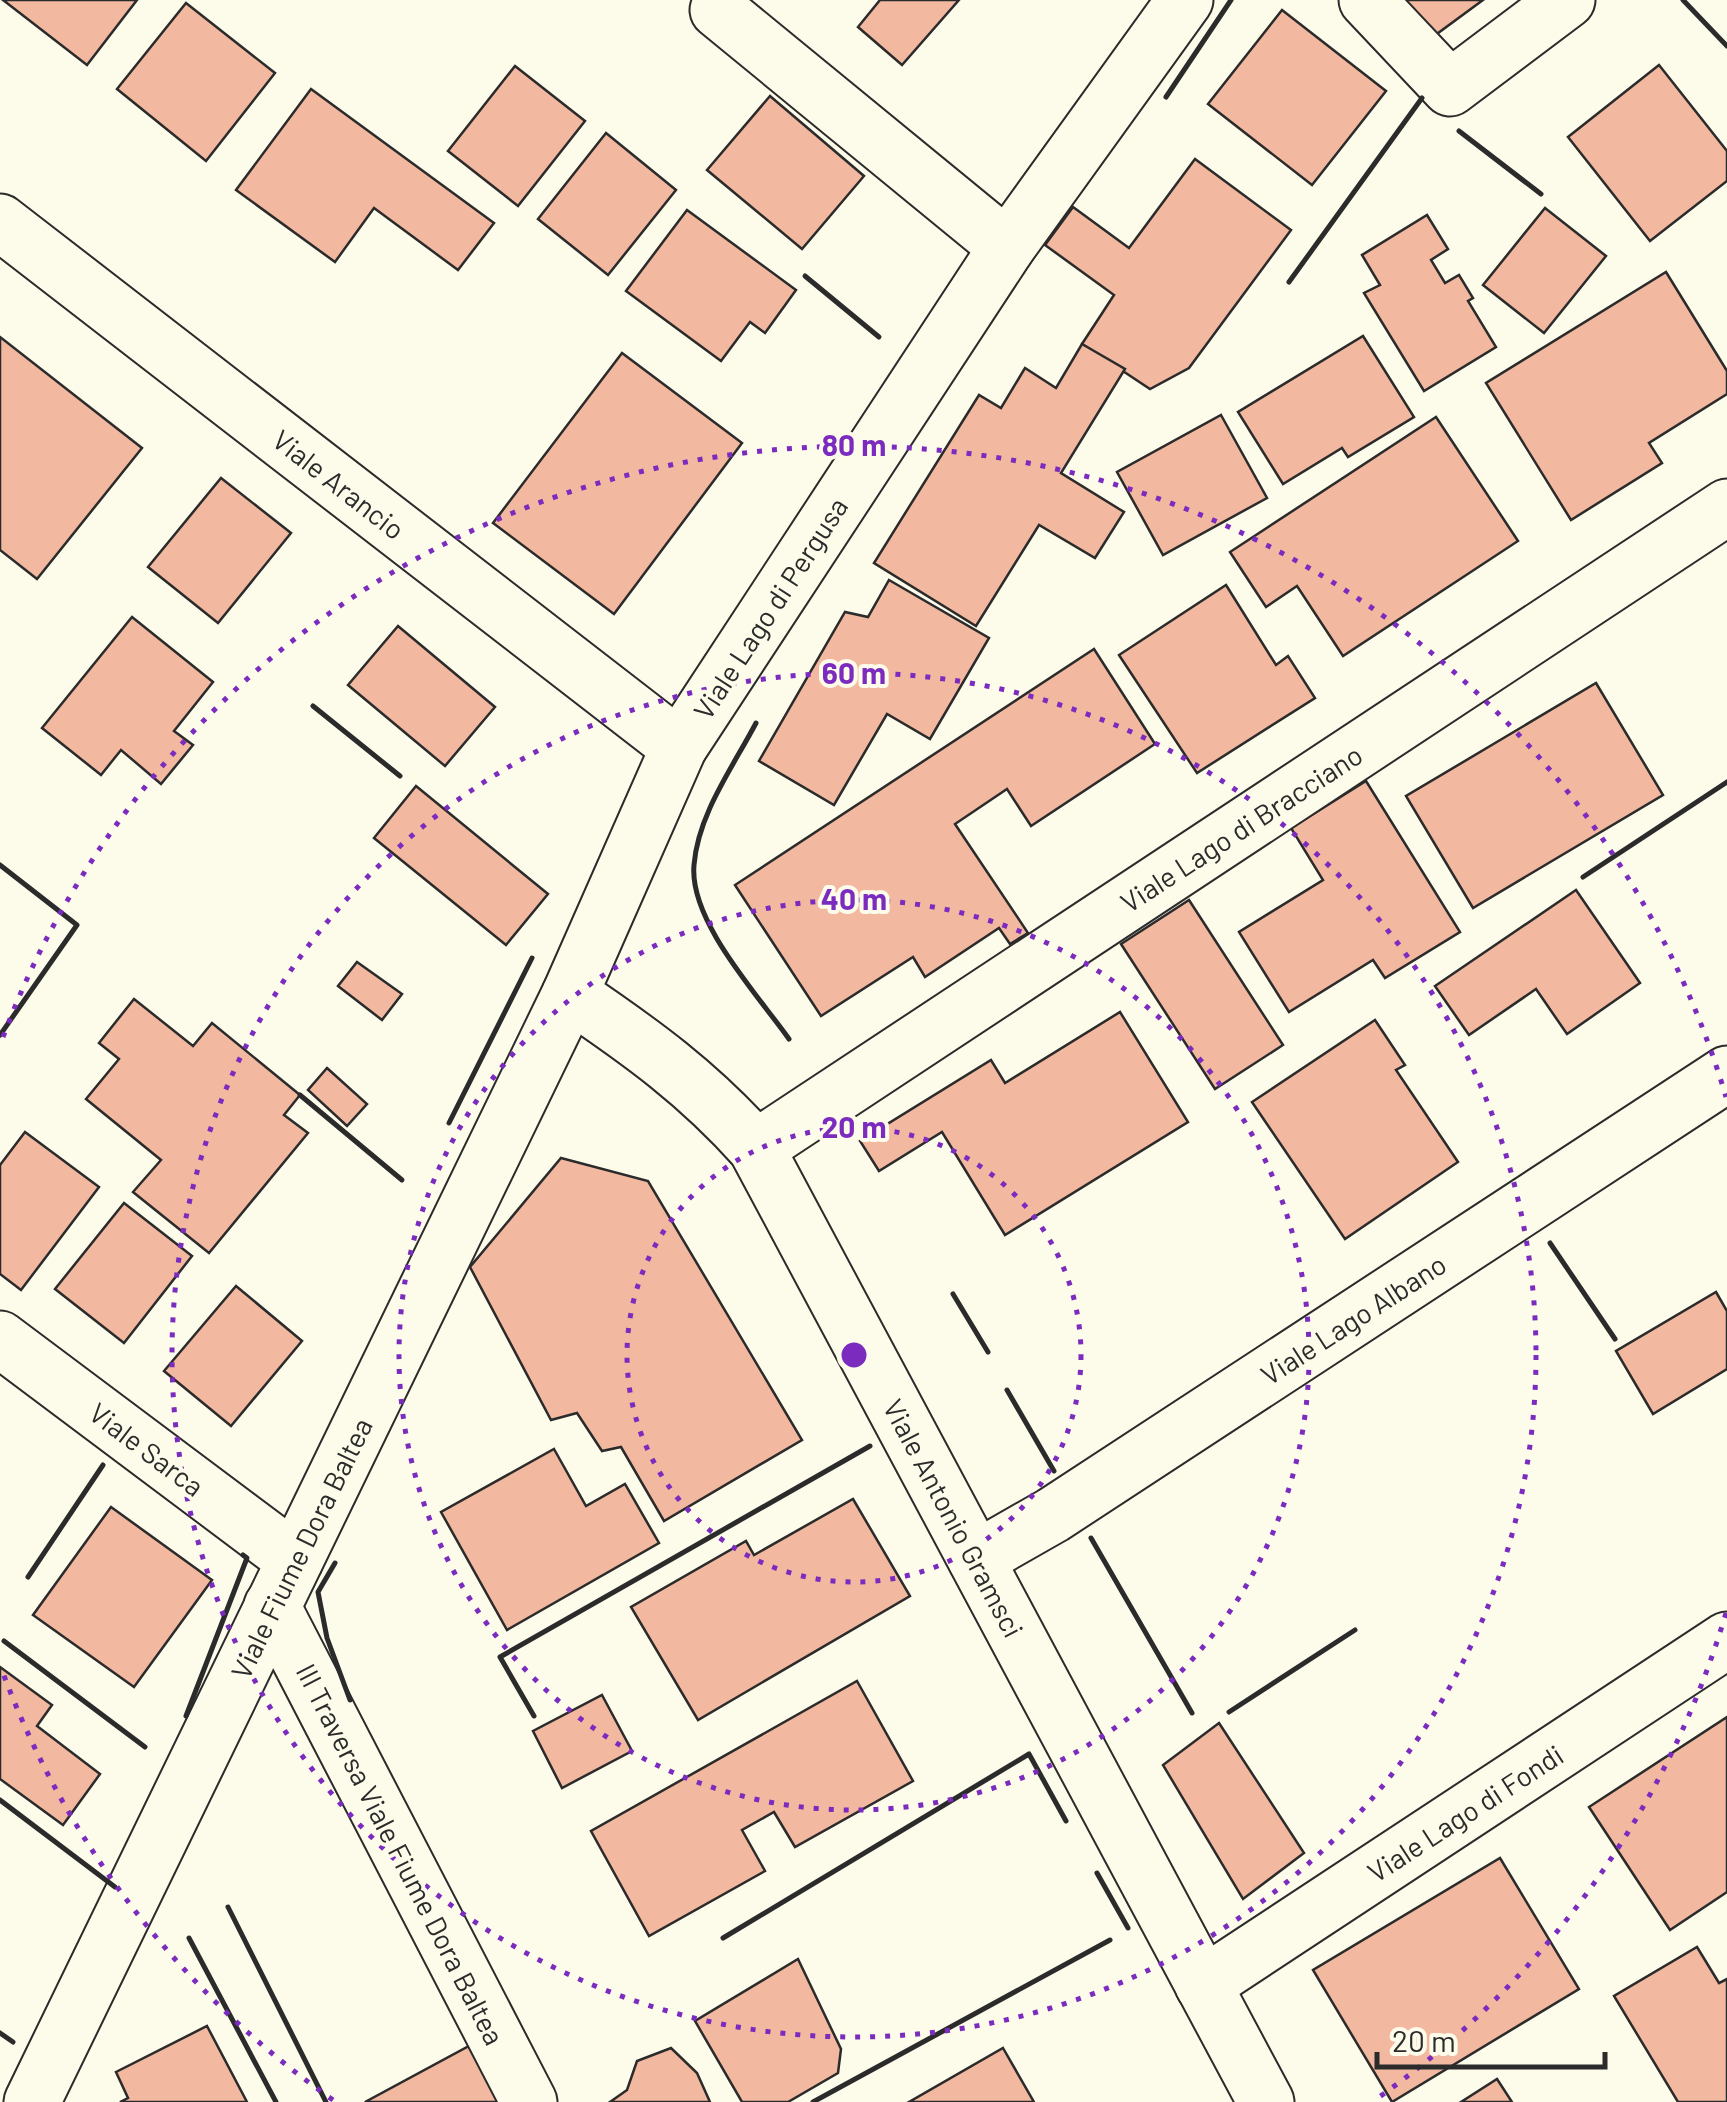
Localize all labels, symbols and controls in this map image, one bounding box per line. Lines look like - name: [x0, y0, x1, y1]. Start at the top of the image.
- street label: Viale Arancio: [266, 422, 412, 546]
- text: 80 m: [822, 426, 886, 462]
- street label: Viale Lago di Pergusa: [686, 491, 854, 725]
- text: 60 m: [822, 654, 886, 690]
- street label: Viale Lago di Bracciano: [1114, 737, 1368, 919]
- text: 40 m: [821, 880, 887, 916]
- text: 20 m: [822, 1108, 886, 1144]
- street label: Viale Lago Albano: [1254, 1246, 1452, 1392]
- centre of rings: [836, 1337, 872, 1373]
- street label: Viale Antonio Gramsci: [877, 1393, 1031, 1643]
- street label: Viale Sarca: [83, 1395, 211, 1503]
- street label: Viale Fiume Dora Baltea: [223, 1412, 379, 1684]
- street label: III Traversa Viale Fiume Dora Baltea: [290, 1658, 512, 2050]
- street label: Viale Lago di Fondi: [1361, 1737, 1569, 1889]
- scale bar: [1377, 2007, 1604, 2069]
- text: 20 m: [1392, 2022, 1456, 2058]

